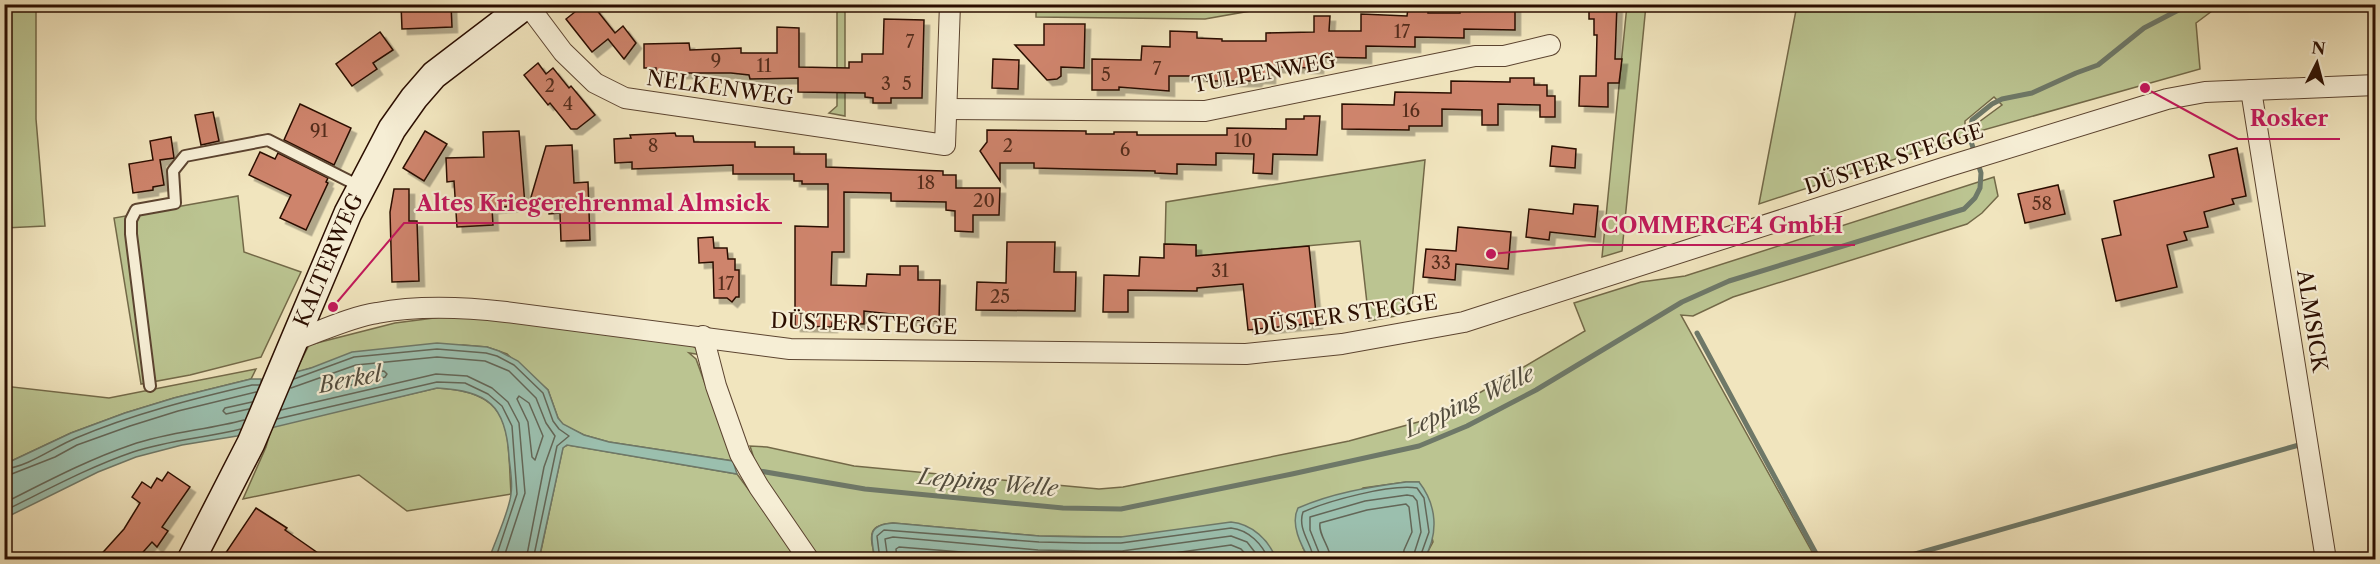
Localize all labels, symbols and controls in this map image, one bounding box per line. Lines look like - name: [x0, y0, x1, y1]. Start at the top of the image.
- house number: 17: [1394, 21, 1410, 43]
- house number: 7: [906, 31, 915, 53]
- north arrow: [2287, 33, 2347, 93]
- text: N: [2311, 37, 2327, 59]
- street label: TULPENWEG: [1190, 48, 1338, 97]
- house number: 9: [711, 50, 721, 72]
- house number: 11: [756, 55, 772, 77]
- house number: 7: [1153, 58, 1162, 80]
- house number: 5: [1101, 64, 1111, 86]
- street label: NELKENWEG: [645, 65, 795, 110]
- house number: 3: [881, 73, 891, 95]
- house number: 5: [902, 73, 912, 95]
- house number: 2: [545, 75, 555, 97]
- house number: 4: [563, 93, 573, 115]
- callout: Rosker: [2238, 99, 2340, 139]
- house number: 16: [1402, 100, 1420, 122]
- text: Rosker: [2250, 105, 2329, 132]
- street label: DÜSTER STEGGE: [1801, 118, 1987, 199]
- house number: 91: [310, 120, 328, 142]
- house number: 10: [1234, 130, 1252, 152]
- house number: 8: [648, 135, 658, 157]
- house number: 2: [1003, 135, 1013, 157]
- house number: 6: [1120, 139, 1130, 161]
- house number: 18: [917, 172, 935, 194]
- callout: Altes Kriegerehrenmal Almsick: [404, 183, 782, 223]
- street label: KALTERWEG: [288, 189, 368, 331]
- text: Altes Kriegerehrenmal Almsick: [415, 190, 770, 217]
- house number: 20: [973, 190, 995, 212]
- house number: 58: [2032, 193, 2052, 215]
- callout: COMMERCE4 GmbH: [1589, 205, 1855, 245]
- text: COMMERCE4 GmbH: [1601, 212, 1843, 239]
- house number: 33: [1431, 252, 1451, 274]
- house number: 31: [1211, 260, 1229, 282]
- street label: ALMSICK: [2292, 267, 2333, 375]
- house number: 17: [718, 273, 734, 295]
- house number: 25: [990, 286, 1010, 308]
- street label: DÜSTER STEGGE: [1251, 289, 1439, 340]
- street label: DÜSTER STEGGE: [770, 308, 958, 339]
- water label: Lepping Welle: [1398, 359, 1540, 444]
- water label: Berkel: [314, 360, 387, 399]
- water label: Lepping Welle: [915, 463, 1060, 502]

